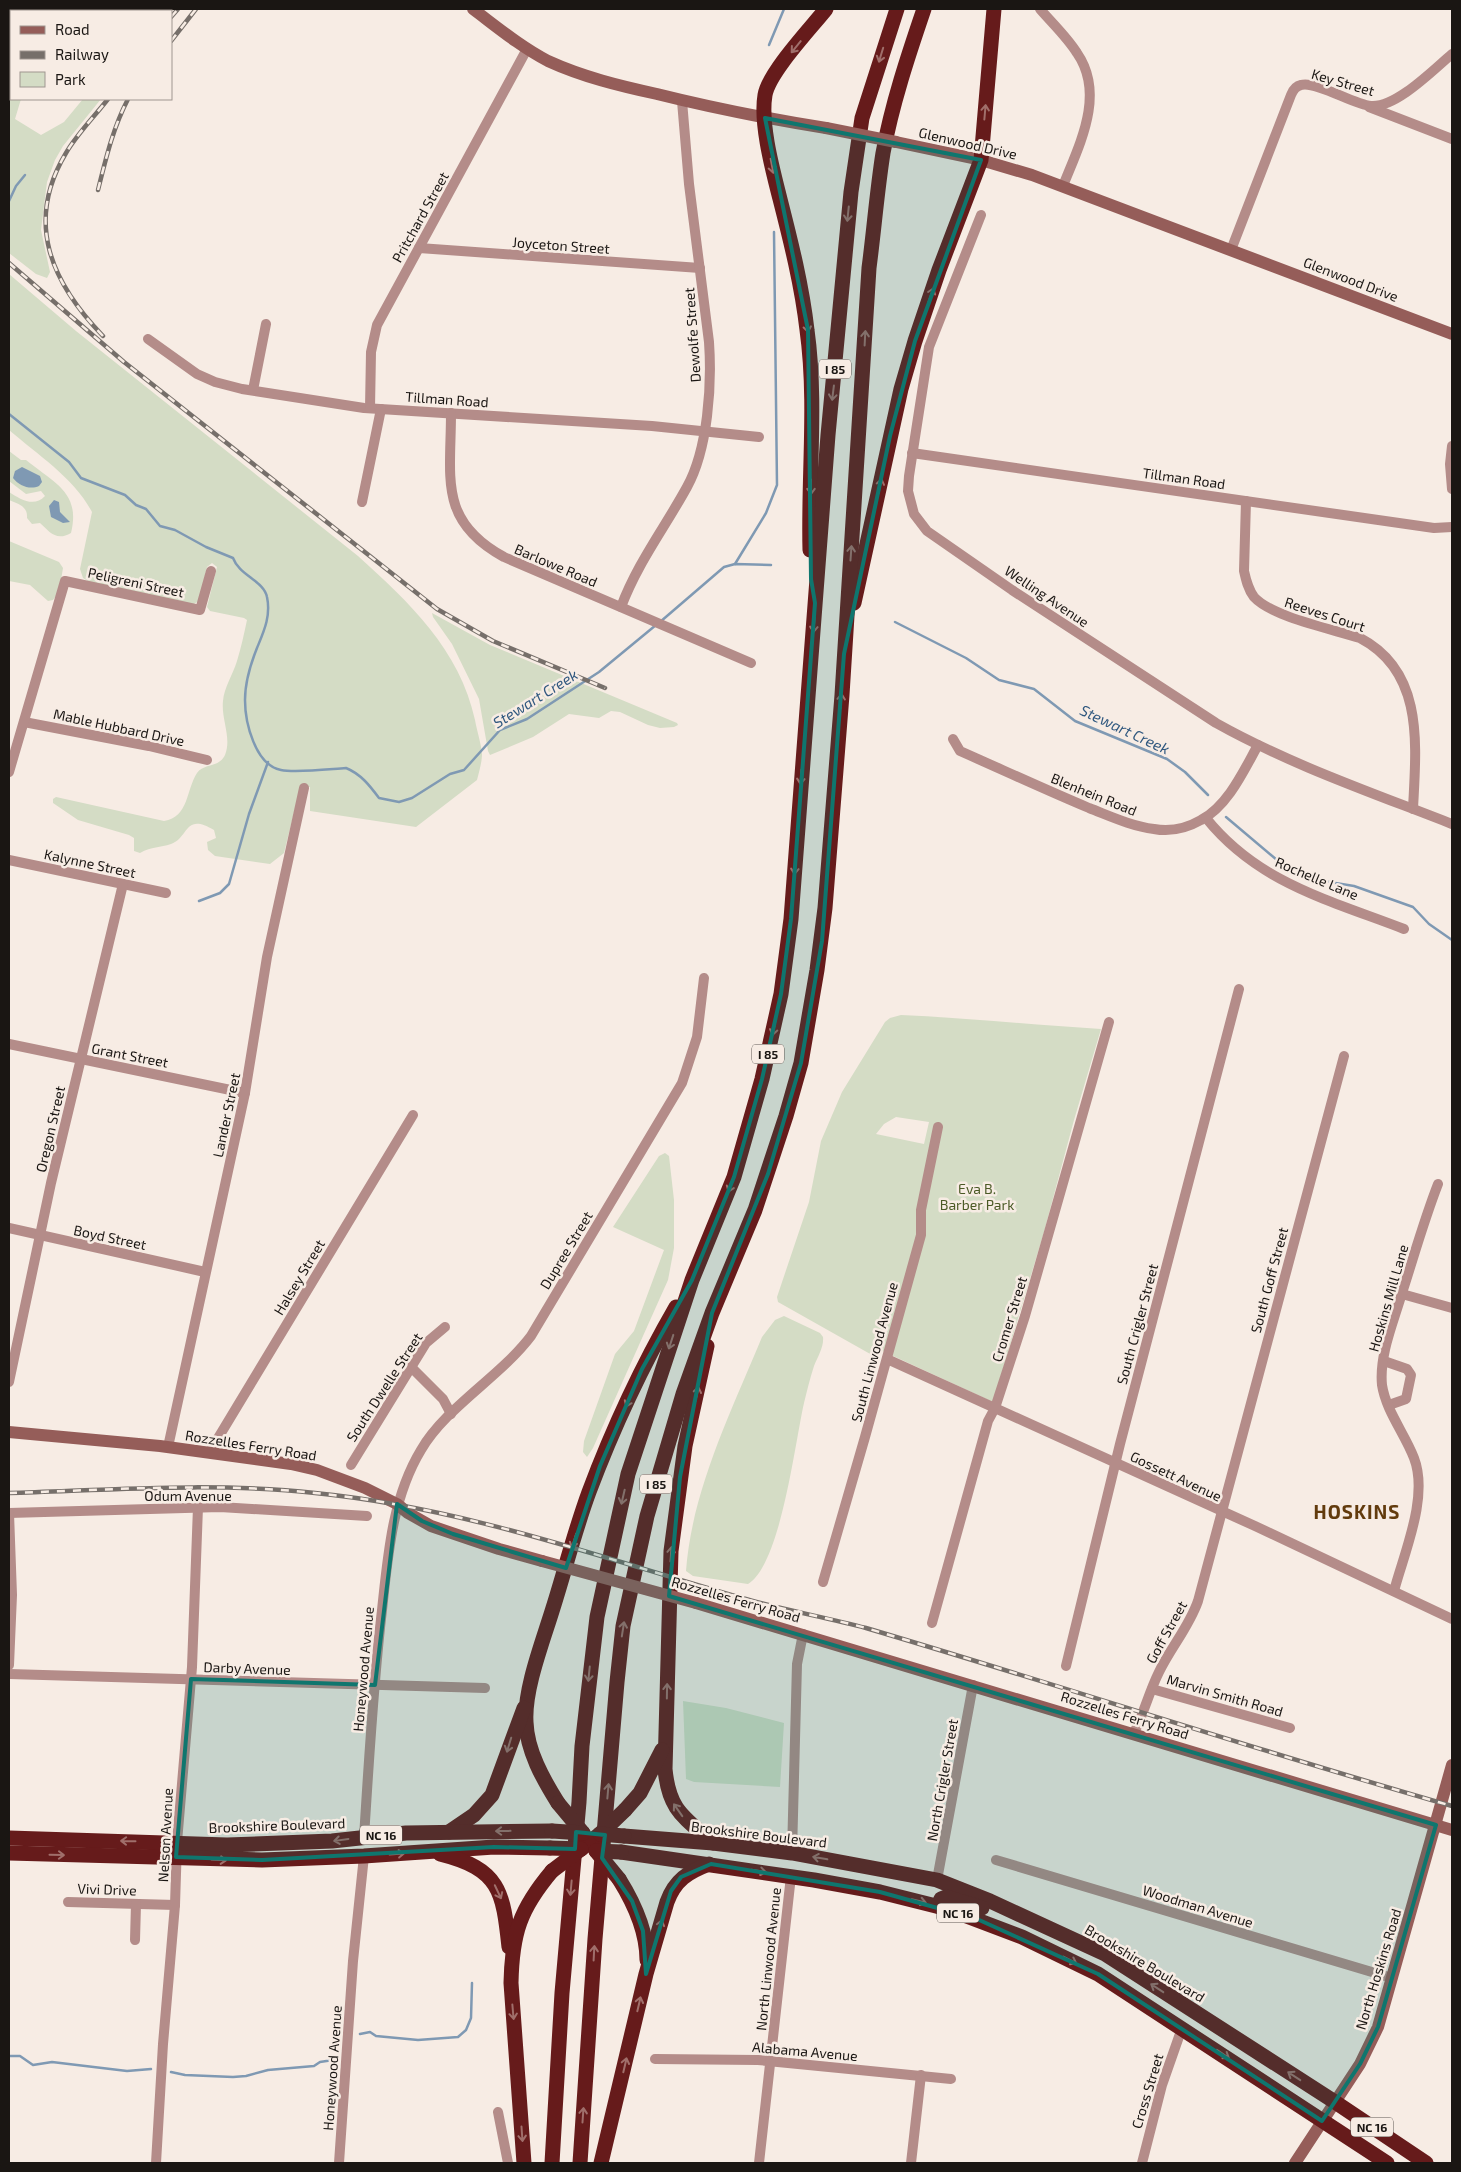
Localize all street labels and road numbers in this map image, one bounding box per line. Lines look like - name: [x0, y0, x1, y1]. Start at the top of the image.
- street label: Key Street: [1310, 65, 1376, 99]
- street label: Glenwood Drive: [917, 123, 1019, 163]
- street label: Pritchard Street: [388, 169, 452, 265]
- street label: Joyceton Street: [512, 233, 610, 257]
- street label: Glenwood Drive: [1301, 253, 1401, 305]
- street label: Dewolfe Street: [680, 287, 704, 383]
- road number: I 85: [819, 359, 851, 378]
- street label: Tillman Road: [405, 388, 489, 410]
- street label: Tillman Road: [1142, 464, 1226, 492]
- street label: Barlowe Road: [512, 540, 600, 590]
- street label: Welling Avenue: [1002, 562, 1092, 630]
- street label: Peligreni Street: [86, 564, 186, 600]
- street label: Reeves Court: [1283, 593, 1367, 635]
- street label: Mable Hubbard Drive: [52, 705, 186, 749]
- street label: Blenhein Road: [1049, 769, 1139, 819]
- street label: Kalynne Street: [43, 845, 137, 881]
- street label: Rochelle Lane: [1273, 853, 1361, 903]
- street label: Grant Street: [90, 1039, 170, 1071]
- road number: I 85: [752, 1044, 784, 1064]
- street label: Lander Street: [209, 1071, 243, 1159]
- street label: Oregon Street: [32, 1084, 68, 1174]
- street label: Dupree Street: [536, 1208, 596, 1292]
- street label: Boyd Street: [72, 1221, 148, 1253]
- street label: South Goff Street: [1247, 1225, 1291, 1335]
- street label: Halsey Street: [270, 1236, 328, 1318]
- street label: Hoskins Mill Lane: [1365, 1242, 1411, 1354]
- street label: South Crigler Street: [1113, 1262, 1161, 1386]
- street label: Cromer Street: [988, 1274, 1030, 1364]
- street label: South Linwood Avenue: [847, 1280, 901, 1424]
- street label: South Dwelle Street: [342, 1329, 426, 1445]
- street label: Rozzelles Ferry Road: [184, 1426, 318, 1464]
- street label: Gossett Avenue: [1128, 1447, 1224, 1505]
- road number: I 85: [640, 1475, 672, 1494]
- street label: Odum Avenue: [144, 1487, 232, 1504]
- street label: Rozzelles Ferry Road: [670, 1573, 802, 1625]
- street label: Goff Street: [1142, 1598, 1190, 1666]
- street label: Honeywood Avenue: [349, 1606, 377, 1732]
- street label: Darby Avenue: [203, 1658, 291, 1678]
- street label: Marvin Smith Road: [1165, 1670, 1285, 1720]
- street label: Rozzelles Ferry Road: [1059, 1687, 1191, 1743]
- street label: North Crigler Street: [923, 1717, 961, 1843]
- street label: Nelson Avenue: [154, 1787, 176, 1883]
- street label: Brookshire Boulevard: [208, 1814, 346, 1836]
- street label: Brookshire Boulevard: [690, 1817, 828, 1851]
- road number: NC 16: [360, 1826, 402, 1844]
- street label: Vivi Drive: [77, 1879, 137, 1899]
- street label: Woodman Avenue: [1141, 1881, 1255, 1931]
- street label: North Linwood Avenue: [752, 1887, 784, 2031]
- road number: NC 16: [937, 1904, 979, 1922]
- street label: North Hoskins Road: [1352, 1906, 1404, 2032]
- street label: Brookshire Boulevard: [1082, 1921, 1208, 2005]
- street label: Honeywood Avenue: [319, 2005, 345, 2131]
- street label: Alabama Avenue: [752, 2038, 858, 2064]
- street label: Cross Street: [1128, 2051, 1166, 2131]
- road number: NC 16: [1351, 2118, 1393, 2136]

